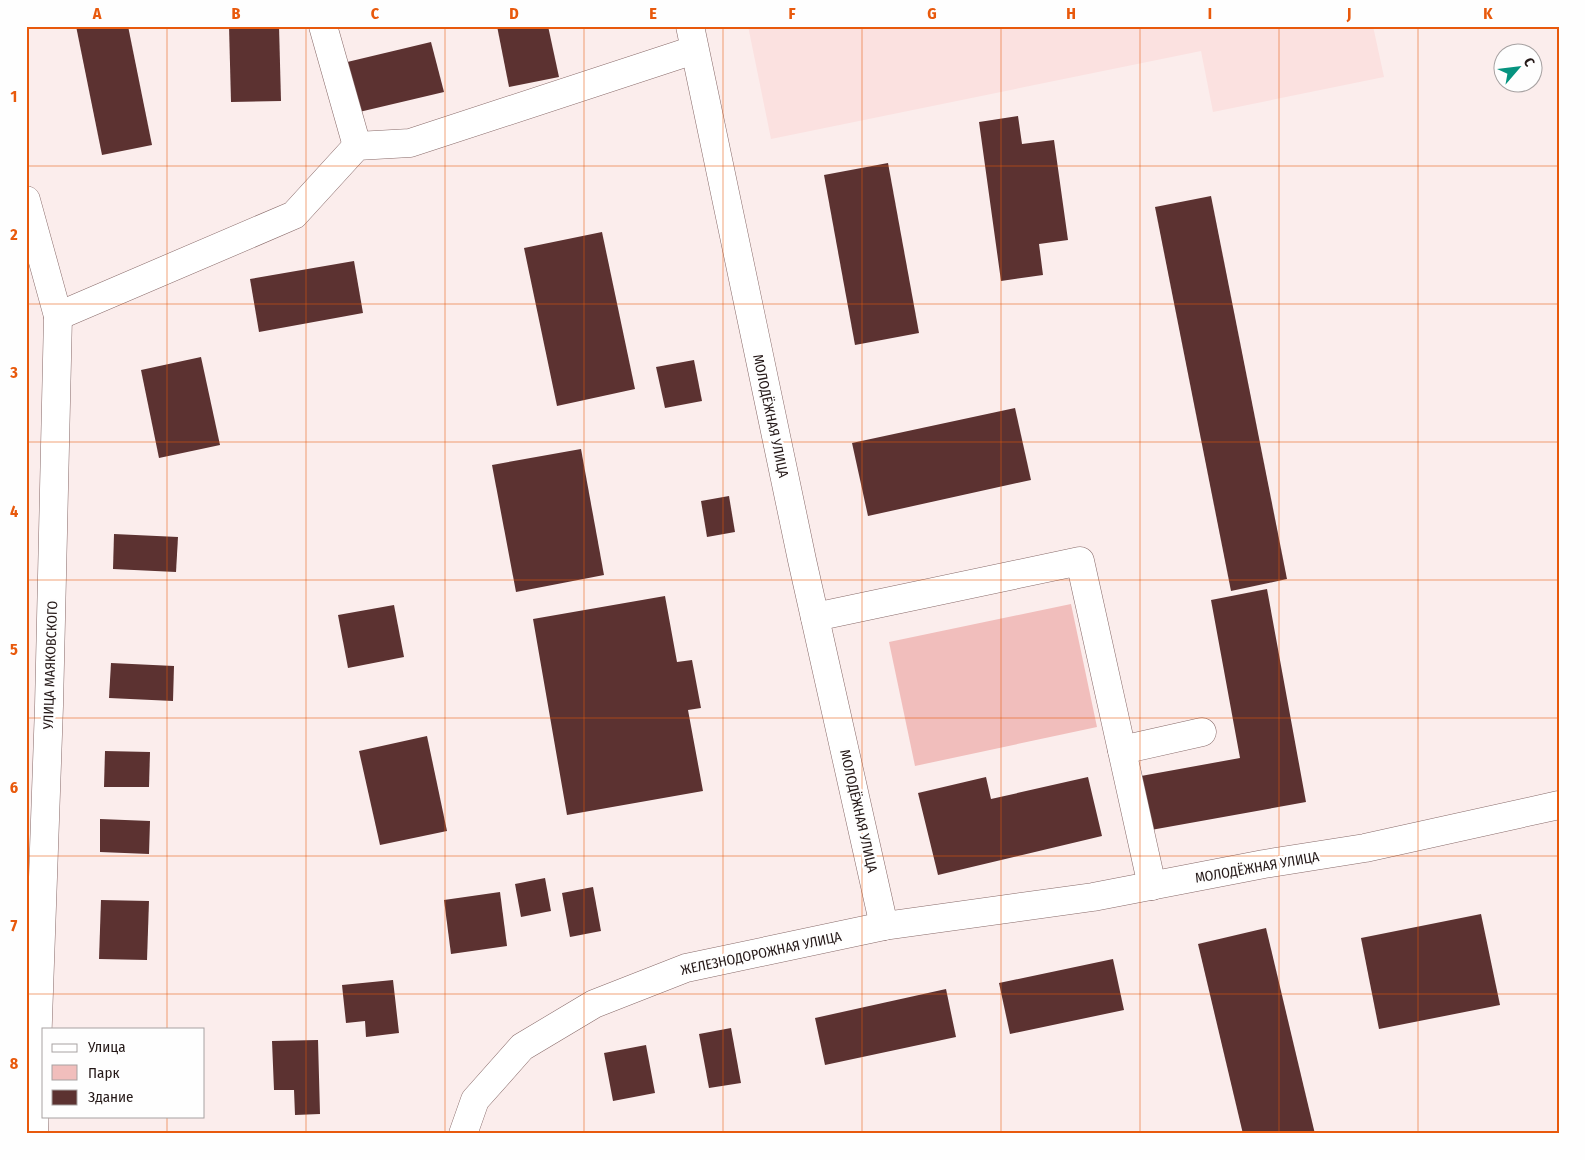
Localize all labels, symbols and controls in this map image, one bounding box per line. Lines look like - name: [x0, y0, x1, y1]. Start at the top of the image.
- text: A: [92, 4, 102, 23]
- text: B: [232, 4, 241, 23]
- text: C: [371, 4, 380, 23]
- text: D: [509, 4, 519, 23]
- text: E: [649, 4, 657, 23]
- text: F: [788, 4, 796, 23]
- text: G: [927, 4, 937, 23]
- text: H: [1066, 4, 1076, 23]
- text: I: [1208, 4, 1212, 23]
- text: J: [1346, 4, 1351, 23]
- text: K: [1483, 4, 1493, 23]
- north arrow: [1492, 42, 1542, 92]
- text: С: [1520, 55, 1539, 70]
- text: 1: [11, 87, 17, 106]
- text: 2: [9, 225, 18, 244]
- street label: МОЛОДЁЖНАЯ УЛИЦА: [749, 353, 792, 480]
- text: 3: [9, 363, 18, 382]
- text: 4: [10, 502, 18, 521]
- street label: УЛИЦА МАЯКОВСКОГО: [40, 600, 61, 731]
- text: 5: [10, 640, 18, 659]
- street label: МОЛОДЁЖНАЯ УЛИЦА: [836, 748, 881, 875]
- text: 6: [10, 778, 18, 797]
- street label: МОЛОДЁЖНАЯ УЛИЦА: [1194, 848, 1321, 887]
- text: 7: [11, 916, 18, 935]
- street label: ЖЕЛЕЗНОДОРОЖНАЯ УЛИЦА: [679, 928, 844, 979]
- legend: [42, 1028, 205, 1118]
- text: Улица: [87, 1038, 126, 1056]
- text: 8: [10, 1054, 19, 1073]
- text: Парк: [88, 1064, 119, 1082]
- text: Здание: [88, 1088, 134, 1106]

